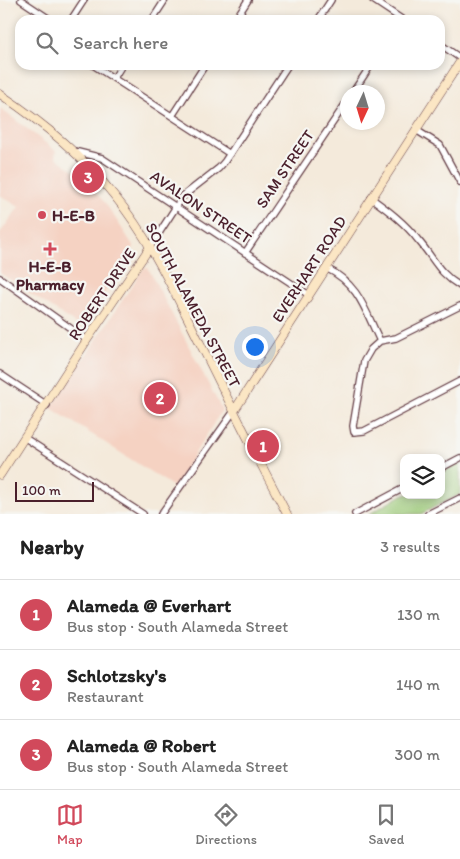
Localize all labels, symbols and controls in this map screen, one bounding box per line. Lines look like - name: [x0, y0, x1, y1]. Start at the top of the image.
- search box: [15, 15, 445, 70]
- icon: search: [33, 29, 61, 57]
- text: Search here: [73, 31, 168, 54]
- north arrow: [340, 85, 385, 130]
- street label: SAM STREET: [252, 126, 318, 212]
- pin: 3: [72, 158, 104, 196]
- street label: AVALON STREET: [147, 166, 255, 248]
- place label: H-E-B: [52, 206, 95, 225]
- marker: H-E-B: [36, 209, 48, 221]
- street label: EVERHART ROAD: [268, 212, 351, 326]
- street label: SOUTH ALAMEDA STREET: [141, 219, 245, 391]
- marker: H-E-B Pharmacy: [44, 243, 56, 255]
- street label: ROBERT DRIVE: [64, 244, 140, 344]
- place label: H-E-B Pharmacy: [16, 257, 85, 295]
- your location: [242, 334, 268, 360]
- pin: 2: [144, 379, 176, 417]
- pin: 1: [247, 427, 279, 465]
- map controls: [400, 454, 445, 499]
- button: layers: [400, 454, 445, 499]
- scale bar: [15, 479, 94, 502]
- text: 100 m: [22, 482, 61, 499]
- text: Nearby: [20, 534, 84, 559]
- text: 3 results: [380, 537, 440, 556]
- text: Alameda @ Everhart: [67, 594, 231, 617]
- text: 1: [32, 605, 40, 624]
- text: 130 m: [397, 605, 440, 624]
- text: Bus stop · South Alameda Street: [67, 617, 288, 636]
- text: Schlotzsky's: [67, 664, 166, 687]
- text: 2: [32, 675, 40, 694]
- text: 140 m: [396, 675, 440, 694]
- text: Restaurant: [67, 687, 144, 706]
- text: Alameda @ Robert: [67, 734, 216, 757]
- text: 3: [32, 745, 40, 764]
- text: 300 m: [395, 745, 440, 764]
- text: Bus stop · South Alameda Street: [67, 757, 288, 776]
- tab: Map: [56, 801, 84, 848]
- tab: Directions: [195, 801, 257, 848]
- tab: Saved: [368, 801, 404, 848]

